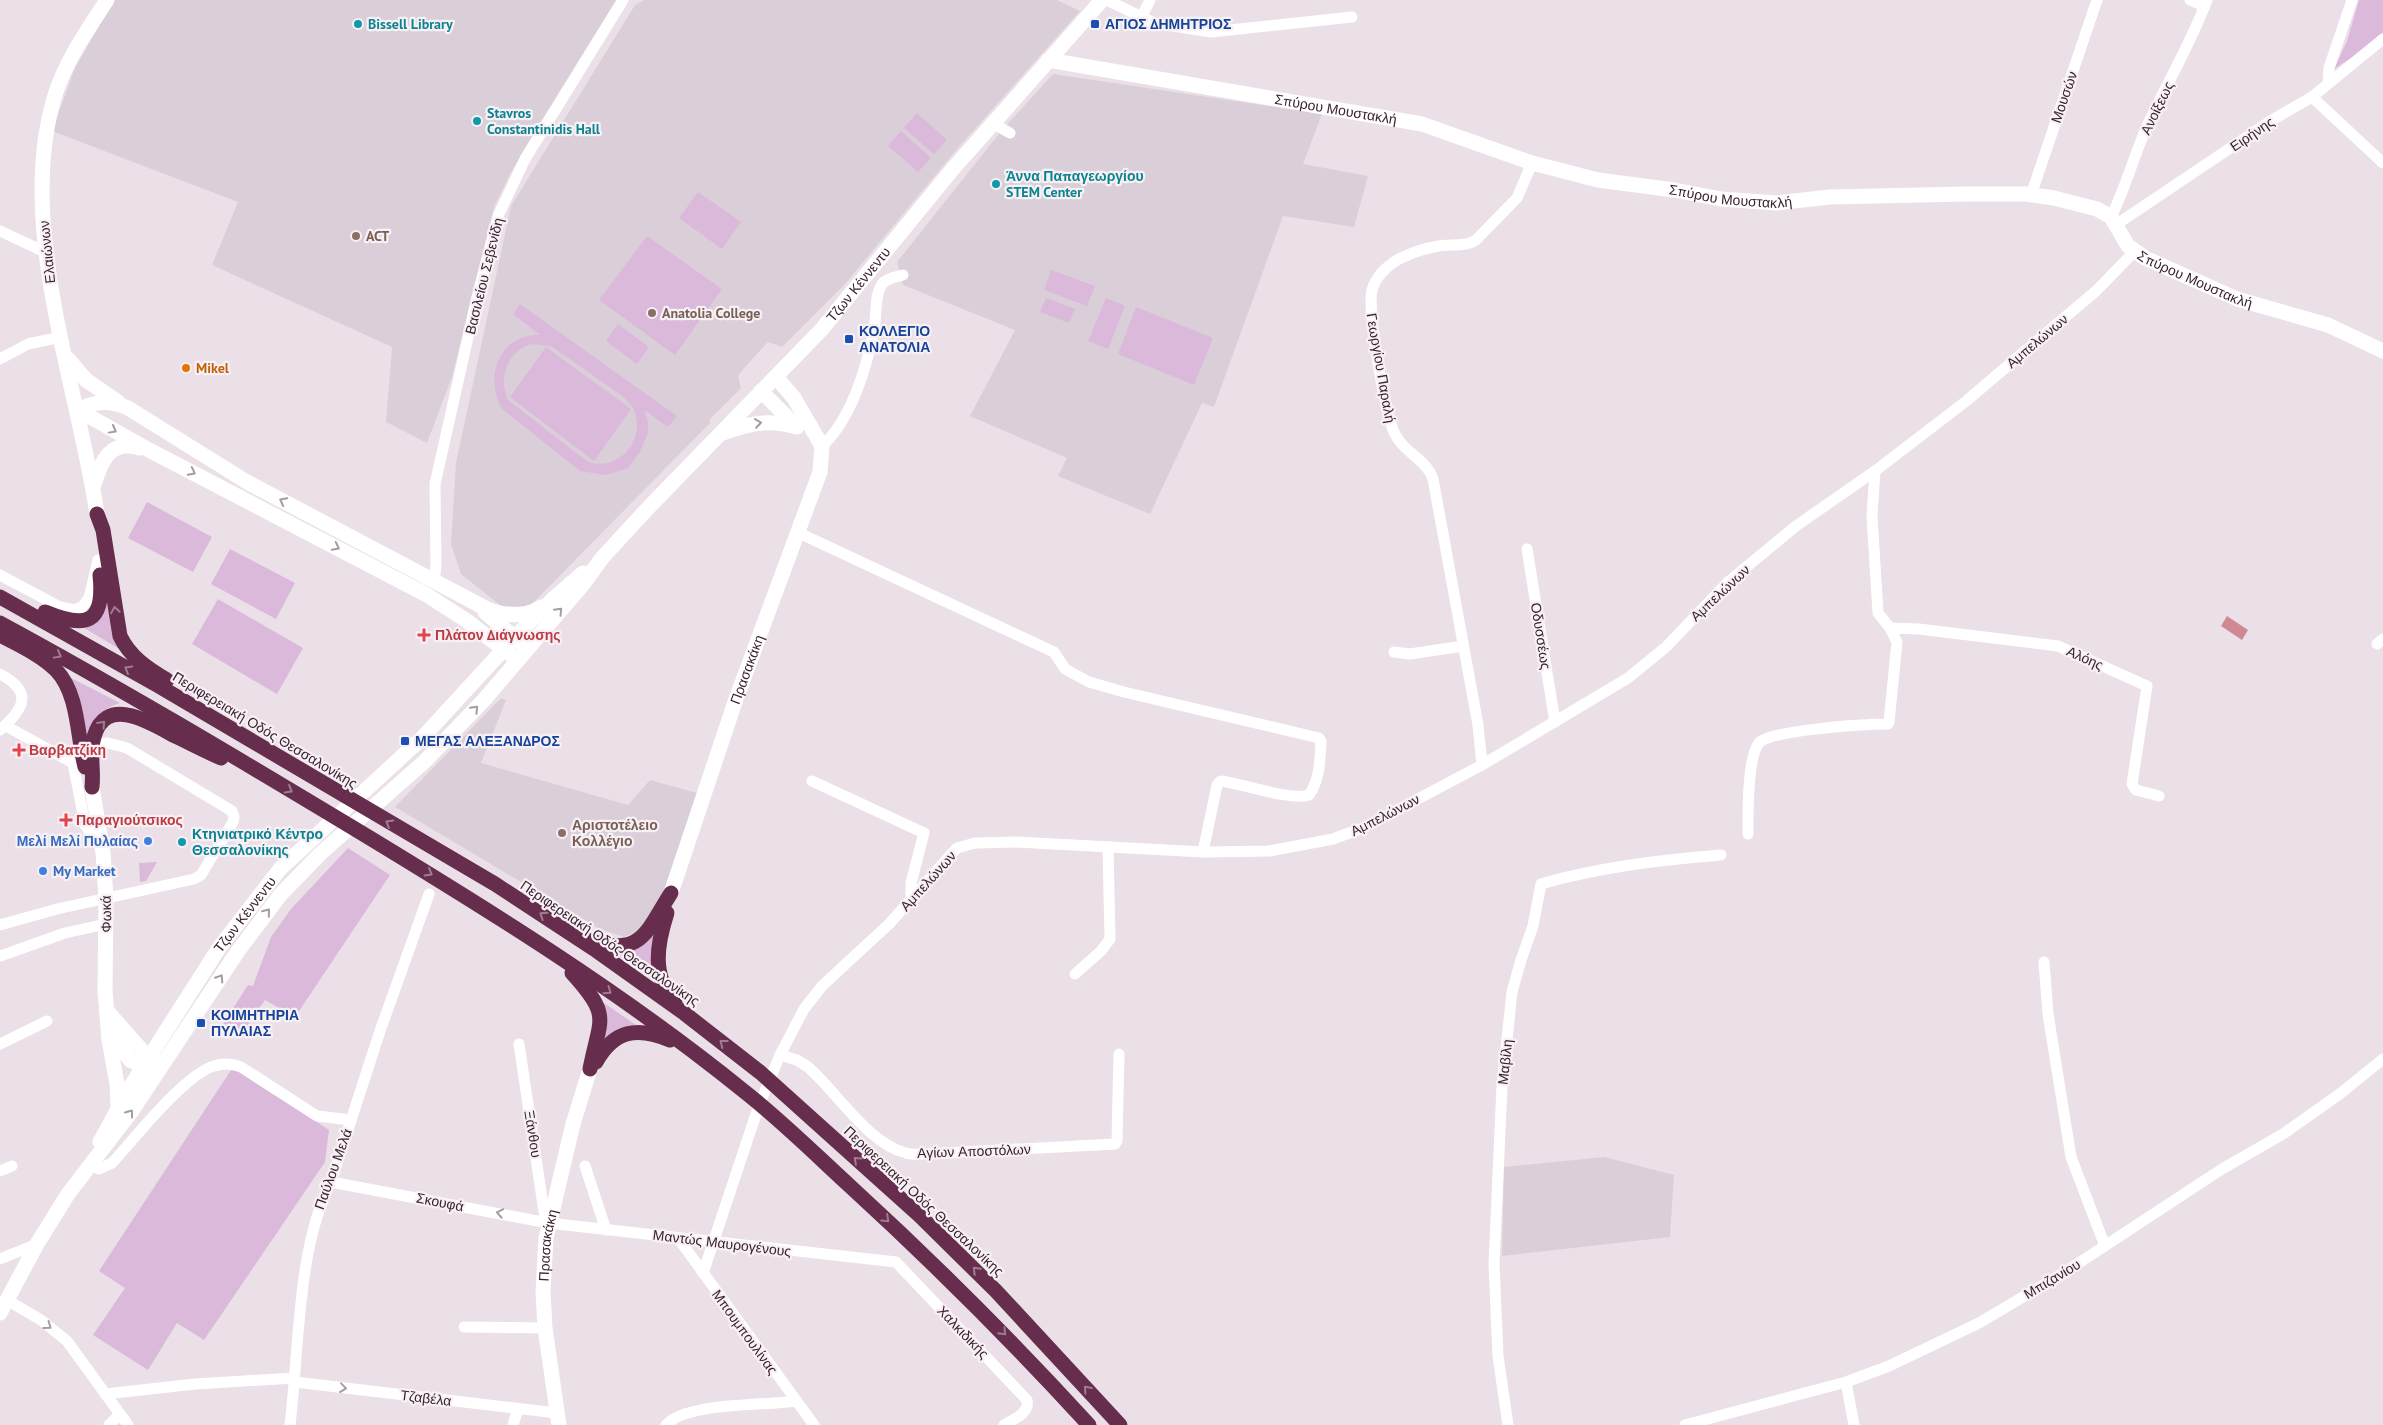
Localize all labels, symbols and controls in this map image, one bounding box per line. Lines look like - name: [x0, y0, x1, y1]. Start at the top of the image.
- place label: Bissell Library: [368, 15, 453, 33]
- place label: ΑΓΙΟΣ ΔΗΜΗΤΡΙΟΣ: [1105, 15, 1231, 33]
- marker: Bissell Library: [352, 18, 364, 30]
- marker: ΑΓΙΟΣ ΔΗΜΗΤΡΙΟΣ: [1089, 18, 1101, 30]
- street label: Μουσών: [2047, 69, 2081, 125]
- street label: Ανοίξεως: [2136, 78, 2178, 138]
- street label: Σπύρου Μουστακλή: [1273, 90, 1398, 129]
- place label: Stavros Constantinidis Hall: [487, 104, 601, 138]
- street label: Ειρήνης: [2226, 112, 2278, 155]
- marker: Stavros Constantinidis Hall: [471, 115, 483, 127]
- place label: Άννα Παπαγεωργίου STEM Center: [1006, 167, 1144, 201]
- marker: Άννα Παπαγεωργίου STEM Center: [990, 178, 1002, 190]
- street label: Σπύρου Μουστακλή: [1668, 180, 1793, 212]
- street label: Βασιλείου Σεβενίδη: [461, 216, 507, 336]
- street label: Ελαιώνων: [35, 220, 59, 284]
- place label: ACT: [366, 227, 389, 245]
- marker: ACT: [350, 230, 362, 242]
- street label: Τζων Κέννεντυ: [822, 243, 894, 326]
- street label: Σπύρου Μουστακλή: [2134, 246, 2255, 312]
- place label: Anatolia College: [662, 304, 760, 322]
- marker: Anatolia College: [646, 307, 658, 319]
- street label: Αμπελώνων: [2002, 310, 2072, 372]
- street label: Γεωργίου Παραλή: [1362, 312, 1400, 424]
- place label: ΚΟΛΛΕΓΙΟ ΑΝΑΤΟΛΙΑ: [859, 322, 930, 356]
- marker: ΚΟΛΛΕΓΙΟ ΑΝΑΤΟΛΙΑ: [843, 333, 855, 345]
- place label: Mikel: [196, 359, 230, 377]
- marker: Mikel: [180, 362, 192, 374]
- one-way arrow: [754, 418, 762, 429]
- one-way arrow: [108, 424, 117, 434]
- one-way arrow: [187, 466, 196, 476]
- one-way arrow: [279, 497, 288, 507]
- one-way arrow: [331, 541, 340, 551]
- street label: Αμπελώνων: [1686, 561, 1754, 625]
- street label: Οδυσσέως: [1527, 601, 1555, 671]
- one-way arrow: [110, 606, 120, 615]
- one-way arrow: [553, 607, 562, 616]
- place label: Πλάτον Διάγνωσης: [435, 626, 561, 644]
- marker: Πλάτον Διάγνωσης: [417, 628, 431, 642]
- street label: Πρασακάκη: [726, 632, 768, 707]
- street label: Αλόης: [2064, 642, 2106, 674]
- one-way arrow: [53, 649, 62, 659]
- one-way arrow: [125, 665, 134, 675]
- street label: Περιφερειακή Οδός Θεσσαλονίκης: [169, 668, 361, 793]
- one-way arrow: [469, 705, 478, 714]
- one-way arrow: [96, 720, 105, 729]
- place label: ΜΕΓΑΣ ΑΛΕΞΑΝΔΡΟΣ: [415, 732, 560, 750]
- marker: ΜΕΓΑΣ ΑΛΕΞΑΝΔΡΟΣ: [399, 735, 411, 747]
- place label: Βαρβατζίκη: [29, 741, 106, 759]
- marker: Βαρβατζίκη: [13, 744, 25, 756]
- one-way arrow: [284, 783, 293, 793]
- street label: Αμπελώνων: [1347, 790, 1423, 840]
- place label: Παραγιούτσικος: [76, 811, 183, 829]
- marker: Παραγιούτσικος: [60, 814, 72, 826]
- place label: Αριστοτέλειο Κολλέγιο: [572, 816, 658, 850]
- one-way arrow: [385, 819, 394, 829]
- place label: Κτηνιατρικό Κέντρο Θεσσαλονίκης: [192, 825, 323, 859]
- marker: Αριστοτέλειο Κολλέγιο: [556, 827, 568, 839]
- place label: Μελί Μελί Πυλαίας: [17, 832, 138, 850]
- marker: Μελί Μελί Πυλαίας: [142, 835, 154, 847]
- marker: Κτηνιατρικό Κέντρο Θεσσαλονίκης: [176, 836, 188, 848]
- street label: Αμπελώνων: [896, 847, 960, 915]
- place label: My Market: [53, 862, 116, 880]
- marker: My Market: [37, 865, 49, 877]
- one-way arrow: [423, 866, 432, 876]
- street label: Τζων Κέννεντυ: [210, 873, 280, 956]
- street label: Περιφερειακή Οδός Θεσσαλονίκης: [517, 876, 703, 1010]
- street label: Φωκά: [97, 895, 115, 933]
- one-way arrow: [261, 909, 269, 918]
- one-way arrow: [540, 912, 549, 921]
- one-way arrow: [214, 974, 223, 984]
- one-way arrow: [602, 985, 612, 994]
- place label: ΚΟΙΜΗΤΗΡΙΑ ΠΥΛΑΙΑΣ: [211, 1006, 299, 1040]
- marker: ΚΟΙΜΗΤΗΡΙΑ ΠΥΛΑΙΑΣ: [195, 1017, 207, 1029]
- street label: Μαβίλη: [1494, 1038, 1516, 1086]
- one-way arrow: [720, 1040, 729, 1048]
- one-way arrow: [124, 1109, 133, 1119]
- street label: Ξάνθου: [520, 1109, 546, 1159]
- street label: Περιφερειακή Οδός Θεσσαλονίκης: [840, 1122, 1008, 1280]
- street label: Παύλου Μελά: [310, 1126, 356, 1212]
- street label: Αγίων Αποστόλων: [917, 1140, 1031, 1162]
- one-way arrow: [853, 1156, 862, 1165]
- street label: Σκουφά: [415, 1189, 465, 1215]
- street label: Πρασακάκη: [535, 1208, 561, 1282]
- one-way arrow: [496, 1209, 505, 1219]
- one-way arrow: [880, 1213, 889, 1222]
- street label: Μαντώς Μαυρογένους: [652, 1226, 792, 1260]
- street label: Μπιζανίου: [2020, 1255, 2084, 1303]
- one-way arrow: [973, 1267, 982, 1276]
- street label: Μπουμπουλίνας: [708, 1286, 782, 1378]
- street label: Χαλκιδικής: [933, 1302, 993, 1363]
- one-way arrow: [42, 1320, 51, 1328]
- one-way arrow: [997, 1326, 1006, 1335]
- one-way arrow: [339, 1382, 347, 1393]
- one-way arrow: [1084, 1385, 1093, 1394]
- street label: Τζαβέλα: [400, 1386, 452, 1410]

